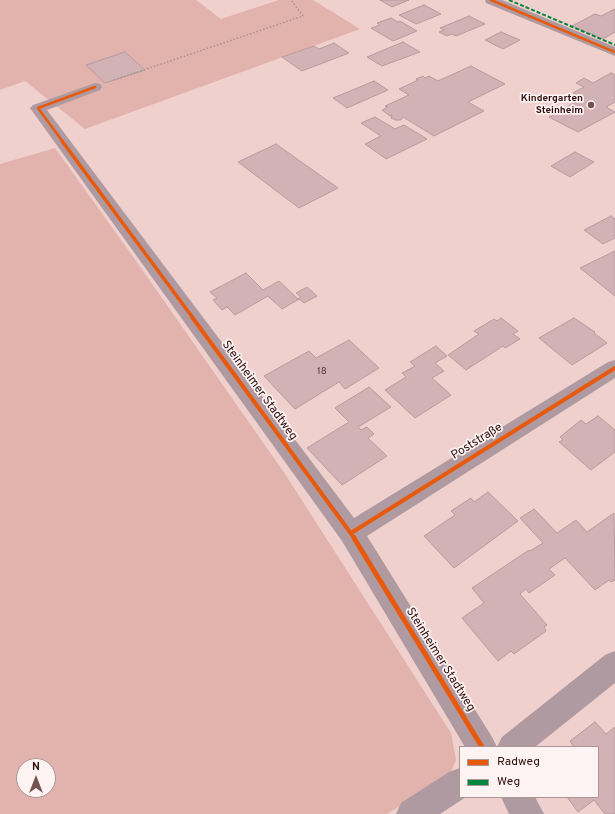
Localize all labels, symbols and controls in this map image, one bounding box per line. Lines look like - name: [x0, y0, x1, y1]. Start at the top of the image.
- place label: Kindergarten Steinheim: [521, 93, 583, 116]
- marker: Kindergarten Steinheim: [586, 100, 596, 110]
- street label: Steinheimer Stadtweg: [218, 338, 300, 444]
- house number: 18: [317, 366, 327, 378]
- street label: Poststraße: [449, 421, 505, 463]
- street label: Steinheimer Stadtweg: [402, 606, 478, 714]
- legend: [459, 746, 599, 798]
- text: Radweg: [497, 754, 540, 770]
- north arrow: [16, 758, 56, 798]
- text: N: [32, 760, 40, 774]
- text: Weg: [497, 774, 520, 790]

